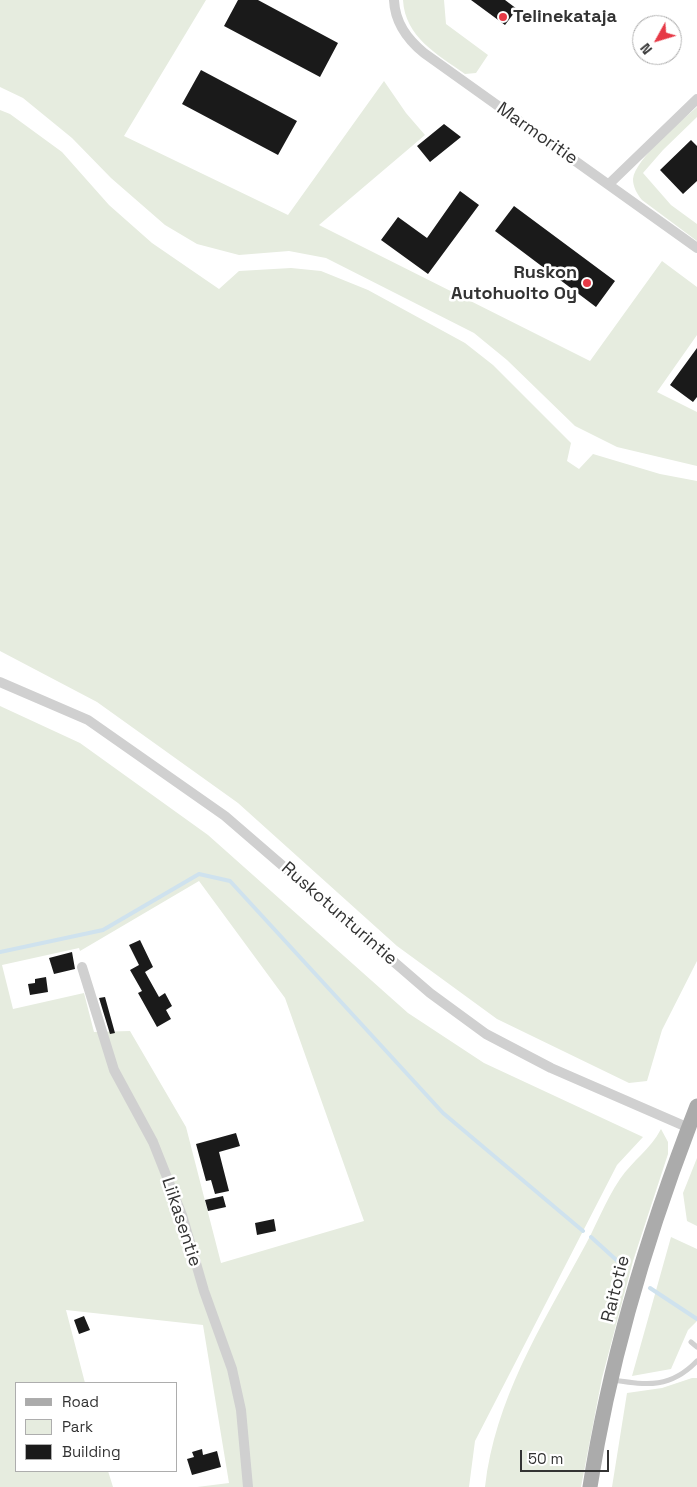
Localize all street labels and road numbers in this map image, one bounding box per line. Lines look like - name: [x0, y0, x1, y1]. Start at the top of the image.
- street label: Marmoritie: [492, 98, 582, 170]
- street label: Ruskotunturintie: [277, 858, 401, 970]
- street label: Liikasentie: [156, 1175, 206, 1269]
- street label: Raitotie: [597, 1253, 635, 1325]

